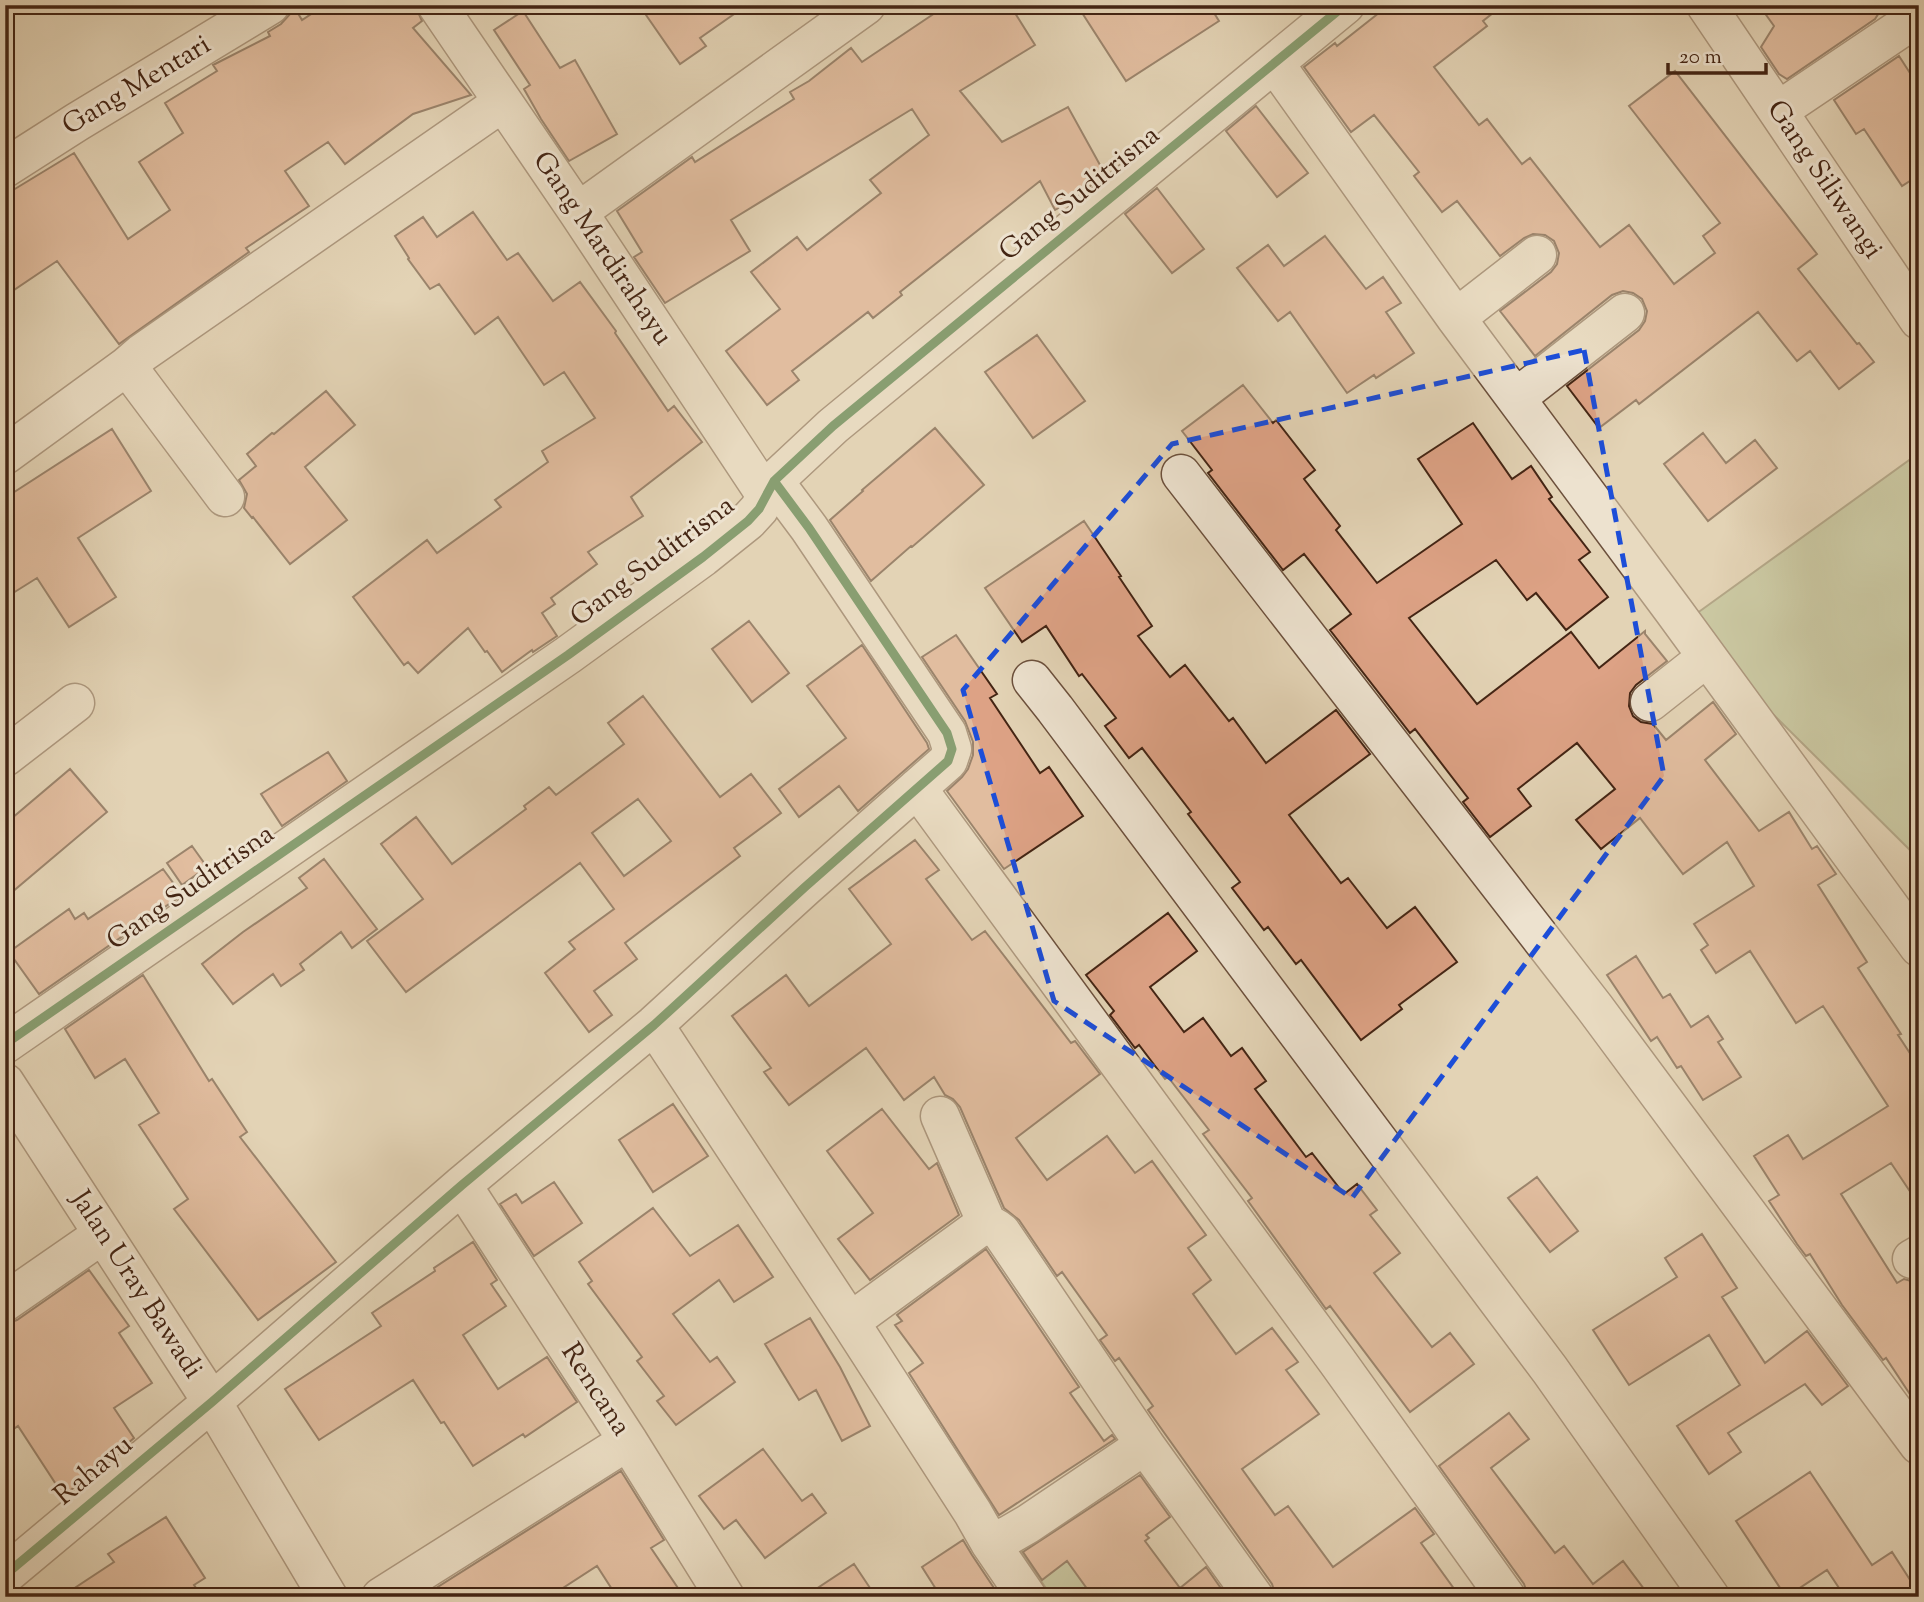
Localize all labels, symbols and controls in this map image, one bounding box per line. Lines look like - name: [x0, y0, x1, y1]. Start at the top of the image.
- street label: Gang Mentari: [55, 26, 219, 146]
- scale bar: [1668, 32, 1766, 76]
- text: 20 m: [1679, 43, 1722, 73]
- street label: Gang Siliwangi: [1756, 93, 1892, 267]
- street label: Gang Suditrisna: [991, 117, 1169, 271]
- street label: Gang Mardirahayu: [522, 144, 682, 354]
- street label: Gang Suditrisna: [562, 487, 744, 637]
- street label: Gang Suditrisna: [99, 815, 283, 961]
- street label: Jalan Uray Bawadi: [59, 1181, 212, 1387]
- street label: Rencana: [550, 1336, 640, 1444]
- street label: Rahayu: [46, 1426, 142, 1516]

